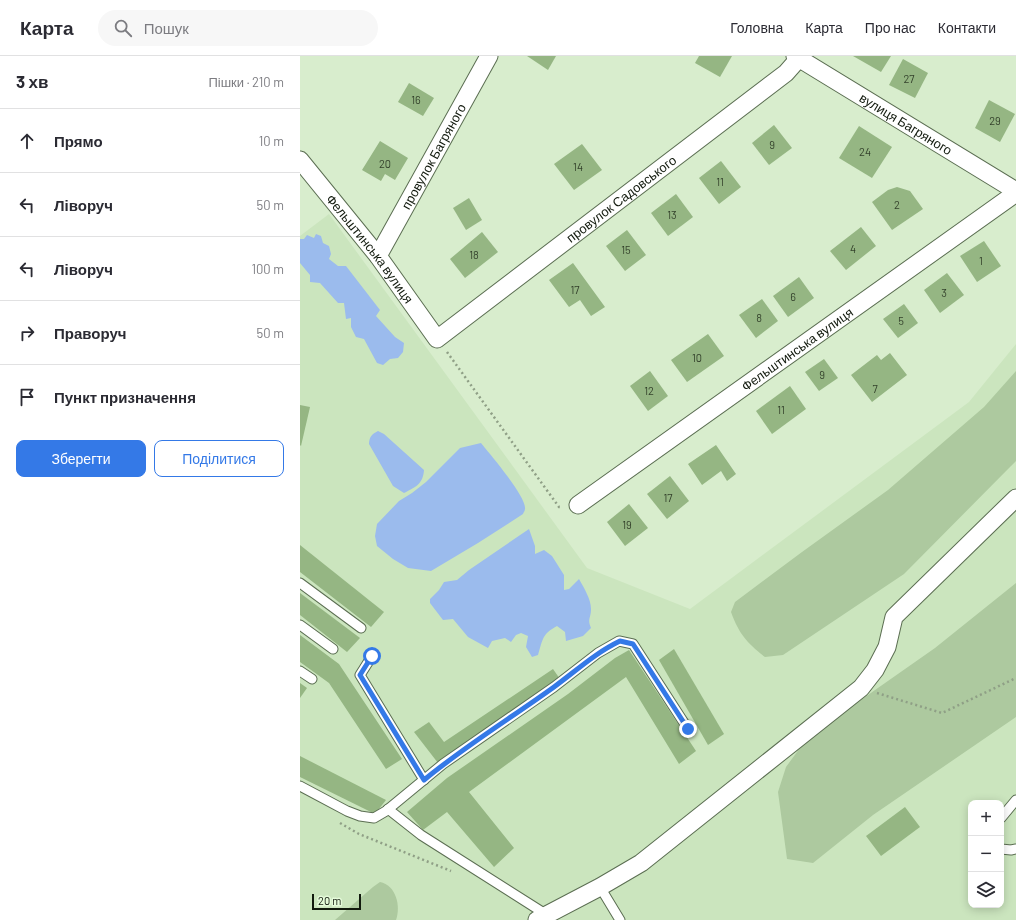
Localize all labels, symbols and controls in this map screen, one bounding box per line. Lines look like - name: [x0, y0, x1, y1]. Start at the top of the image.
- search box: [98, 10, 378, 46]
- text: Карта: [20, 16, 74, 39]
- icon: search: [112, 17, 134, 39]
- text: Пошук: [144, 19, 189, 37]
- text: Головна: [730, 19, 783, 36]
- text: Карта: [805, 19, 843, 36]
- text: Про нас: [865, 19, 916, 36]
- text: Контакти: [938, 19, 996, 36]
- text: 3 хв: [16, 71, 49, 91]
- house number: 27: [903, 72, 915, 85]
- text: Пішки · 210 m: [208, 74, 284, 90]
- street label: вулиця Багряного: [857, 89, 955, 158]
- house number: 16: [411, 93, 421, 106]
- street label: провулок Багряного: [398, 101, 469, 212]
- house number: 29: [989, 114, 1001, 127]
- icon: ahead: [16, 130, 38, 152]
- text: Прямо: [54, 132, 103, 150]
- text: 10 m: [259, 133, 284, 149]
- house number: 9: [769, 138, 775, 151]
- house number: 24: [859, 145, 871, 158]
- street label: провулок Садовського: [563, 152, 679, 246]
- house number: 20: [379, 157, 391, 170]
- house number: 14: [573, 160, 583, 173]
- house number: 11: [716, 175, 724, 188]
- street label: Фельштинська вулиця: [323, 191, 417, 306]
- icon: left: [16, 194, 38, 216]
- text: Ліворуч: [54, 196, 113, 214]
- text: 50 m: [257, 197, 284, 213]
- house number: 2: [894, 198, 900, 211]
- house number: 13: [667, 208, 677, 221]
- house number: 4: [850, 242, 856, 255]
- house number: 15: [621, 243, 631, 256]
- house number: 18: [469, 248, 479, 261]
- house number: 1: [979, 254, 983, 267]
- icon: left: [16, 258, 38, 280]
- text: Ліворуч: [54, 260, 113, 278]
- text: 100 m: [251, 261, 284, 277]
- house number: 17: [570, 283, 580, 296]
- house number: 3: [941, 286, 947, 299]
- house number: 6: [790, 290, 796, 303]
- street label: Фельштинська вулиця: [738, 304, 856, 394]
- house number: 8: [756, 311, 762, 324]
- house number: 5: [898, 314, 904, 327]
- icon: right: [16, 322, 38, 344]
- text: Праворуч: [54, 324, 127, 342]
- text: 50 m: [257, 325, 284, 341]
- house number: 10: [692, 351, 702, 364]
- house number: 9: [819, 368, 825, 381]
- house number: 7: [872, 382, 878, 395]
- house number: 12: [644, 384, 654, 397]
- icon: arrive: [16, 386, 38, 408]
- text: Пункт призначення: [54, 388, 196, 406]
- house number: 11: [777, 403, 785, 416]
- button: Зберегти: [16, 440, 146, 477]
- button: Поділитися: [154, 440, 284, 477]
- house number: 17: [663, 491, 673, 504]
- house number: 19: [622, 518, 632, 531]
- route start: [363, 647, 381, 665]
- route end: [679, 720, 697, 738]
- map controls: [968, 800, 1004, 908]
- button: +: [968, 800, 1004, 836]
- button: −: [968, 836, 1004, 872]
- button: layers: [968, 872, 1004, 908]
- scale bar: [312, 892, 361, 911]
- text: 20 m: [318, 894, 341, 907]

